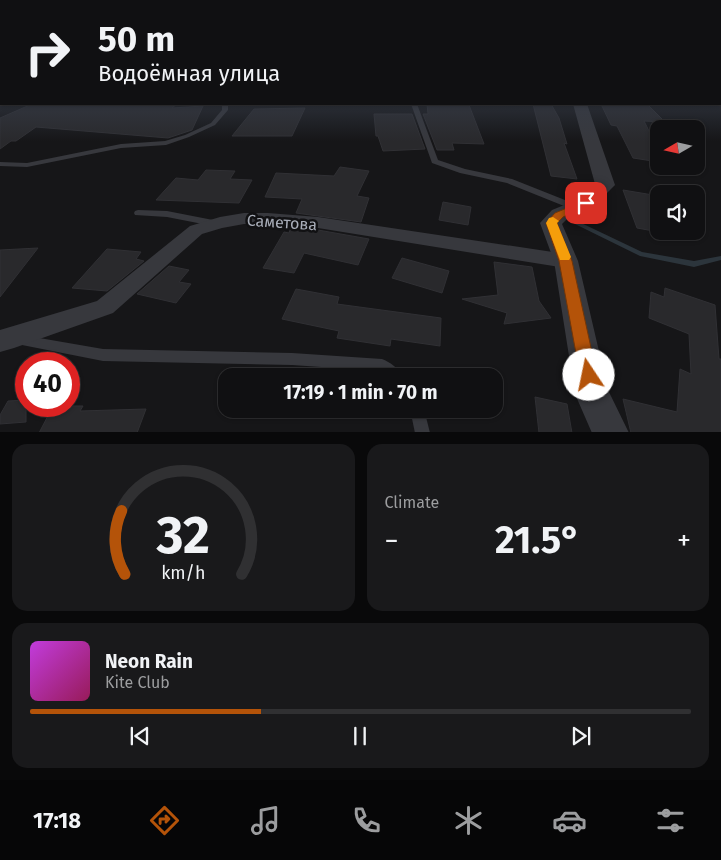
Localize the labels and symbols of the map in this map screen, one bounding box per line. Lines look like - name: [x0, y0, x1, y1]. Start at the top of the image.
- north arrow: [650, 120, 705, 175]
- pin: [565, 182, 607, 224]
- street label: Саметова: [246, 211, 318, 234]
- position arrow: [562, 348, 614, 400]
- speed limit sign: 40: [15, 352, 80, 417]

